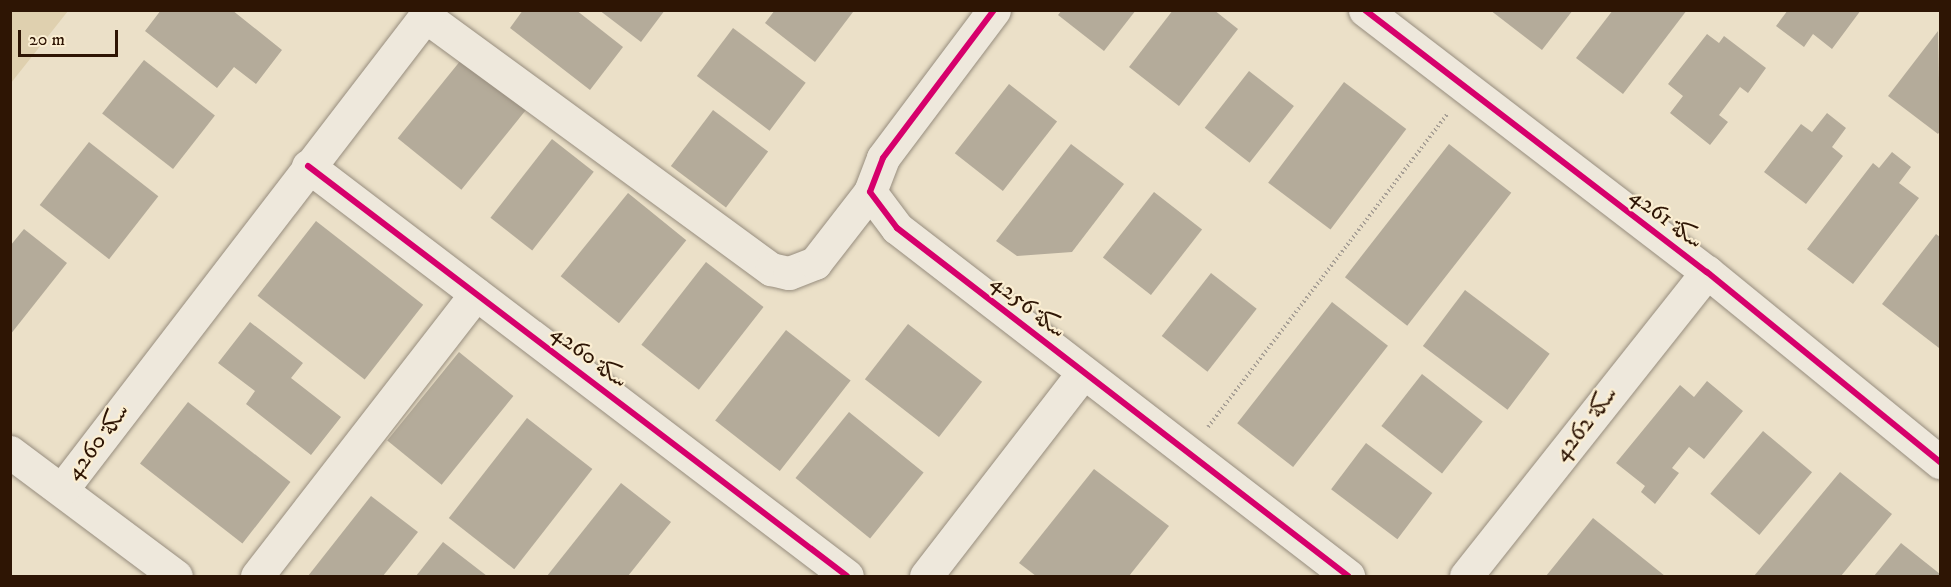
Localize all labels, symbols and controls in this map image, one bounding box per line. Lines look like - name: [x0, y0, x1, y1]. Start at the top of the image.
- scale bar: [21, 18, 122, 56]
- text: 20 m: [29, 29, 65, 51]
- street label: سكة 4261: [1623, 182, 1709, 256]
- street label: سكة 4256: [985, 269, 1071, 345]
- street label: سكة 4260: [545, 319, 633, 395]
- street label: سكة 4262: [1548, 381, 1624, 467]
- street label: سكة 4260: [60, 398, 136, 486]

